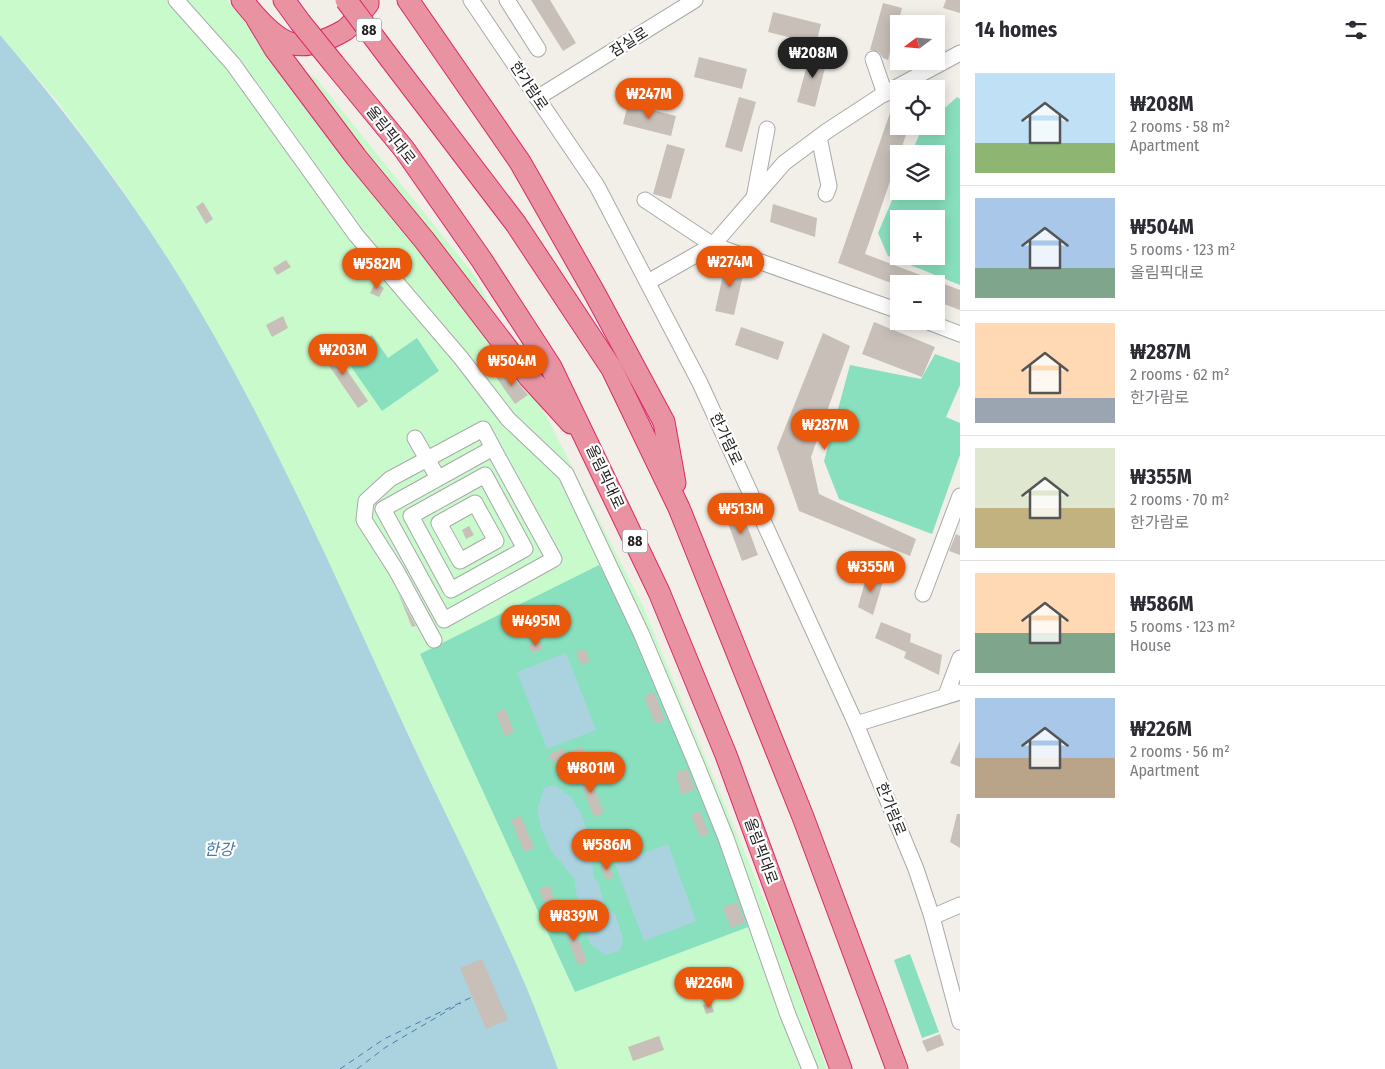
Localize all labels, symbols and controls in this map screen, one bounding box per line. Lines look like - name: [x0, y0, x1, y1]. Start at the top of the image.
- north arrow: [890, 15, 945, 70]
- map controls: [890, 15, 945, 330]
- icon: filters: [1342, 16, 1370, 44]
- text: 14 homes: [975, 17, 1057, 43]
- road number: 88: [356, 18, 382, 42]
- street label: 잠실로: [607, 23, 651, 61]
- pin: ₩208M: [778, 36, 848, 79]
- text: ₩208M: [789, 43, 837, 62]
- street label: 한가람로: [506, 58, 552, 114]
- pin: ₩247M: [614, 78, 684, 120]
- button: locate: [890, 80, 945, 135]
- text: ₩247M: [626, 84, 672, 103]
- text: ₩208M: [1130, 91, 1194, 117]
- icon: home: [1015, 93, 1075, 153]
- street label: 올림픽대로: [363, 102, 419, 168]
- text: 2 rooms · 58 m²: [1130, 117, 1230, 136]
- text: Apartment: [1130, 136, 1199, 155]
- button: layers: [890, 145, 945, 200]
- button: +: [890, 210, 945, 265]
- text: ₩504M: [1130, 214, 1194, 240]
- icon: home: [1015, 218, 1075, 278]
- text: 5 rooms · 123 m²: [1130, 240, 1235, 259]
- pin: ₩274M: [695, 246, 765, 288]
- pin: ₩582M: [342, 248, 412, 290]
- text: ₩274M: [707, 252, 753, 271]
- text: ₩582M: [353, 254, 401, 273]
- text: 올림픽대로: [1130, 263, 1204, 282]
- button: −: [890, 275, 945, 330]
- pin: ₩203M: [308, 334, 378, 376]
- text: ₩287M: [1130, 339, 1191, 365]
- text: ₩203M: [319, 340, 367, 359]
- icon: home: [1015, 343, 1075, 403]
- pin: ₩504M: [477, 344, 547, 387]
- text: ₩504M: [488, 351, 536, 370]
- text: 2 rooms · 62 m²: [1130, 365, 1229, 384]
- text: 한가람로: [1130, 388, 1189, 407]
- pin: ₩287M: [790, 408, 860, 451]
- street label: 한가람로: [706, 410, 746, 468]
- text: ₩287M: [802, 415, 848, 434]
- street label: 올림픽대로: [582, 442, 628, 512]
- text: ₩355M: [1130, 464, 1192, 490]
- icon: home: [1015, 468, 1075, 528]
- text: 2 rooms · 70 m²: [1130, 490, 1229, 509]
- pin: ₩513M: [706, 492, 776, 535]
- text: ₩513M: [718, 499, 764, 518]
- text: 한가람로: [1130, 513, 1189, 532]
- road number: 88: [622, 530, 648, 552]
- pin: ₩355M: [836, 550, 906, 593]
- text: ₩355M: [847, 557, 895, 576]
- text: ₩586M: [1130, 591, 1194, 617]
- icon: home: [1015, 593, 1075, 653]
- pin: ₩495M: [501, 604, 571, 647]
- text: ₩495M: [512, 611, 560, 630]
- text: 5 rooms · 123 m²: [1130, 617, 1235, 636]
- text: House: [1130, 636, 1171, 655]
- text: ₩226M: [1130, 716, 1192, 742]
- icon: home: [1015, 718, 1075, 778]
- text: 2 rooms · 56 m²: [1130, 742, 1230, 761]
- pin: ₩801M: [556, 752, 626, 794]
- text: ₩801M: [567, 758, 615, 777]
- text: Apartment: [1130, 761, 1199, 780]
- street label: 한가람로: [872, 780, 910, 838]
- street label: 올림픽대로: [741, 815, 781, 887]
- pin: ₩586M: [572, 828, 642, 871]
- text: ₩586M: [583, 835, 631, 854]
- water label: 한강: [204, 840, 236, 859]
- pin: ₩839M: [539, 900, 609, 942]
- text: ₩839M: [550, 906, 598, 925]
- pin: ₩226M: [674, 966, 744, 1009]
- text: ₩226M: [685, 973, 733, 992]

